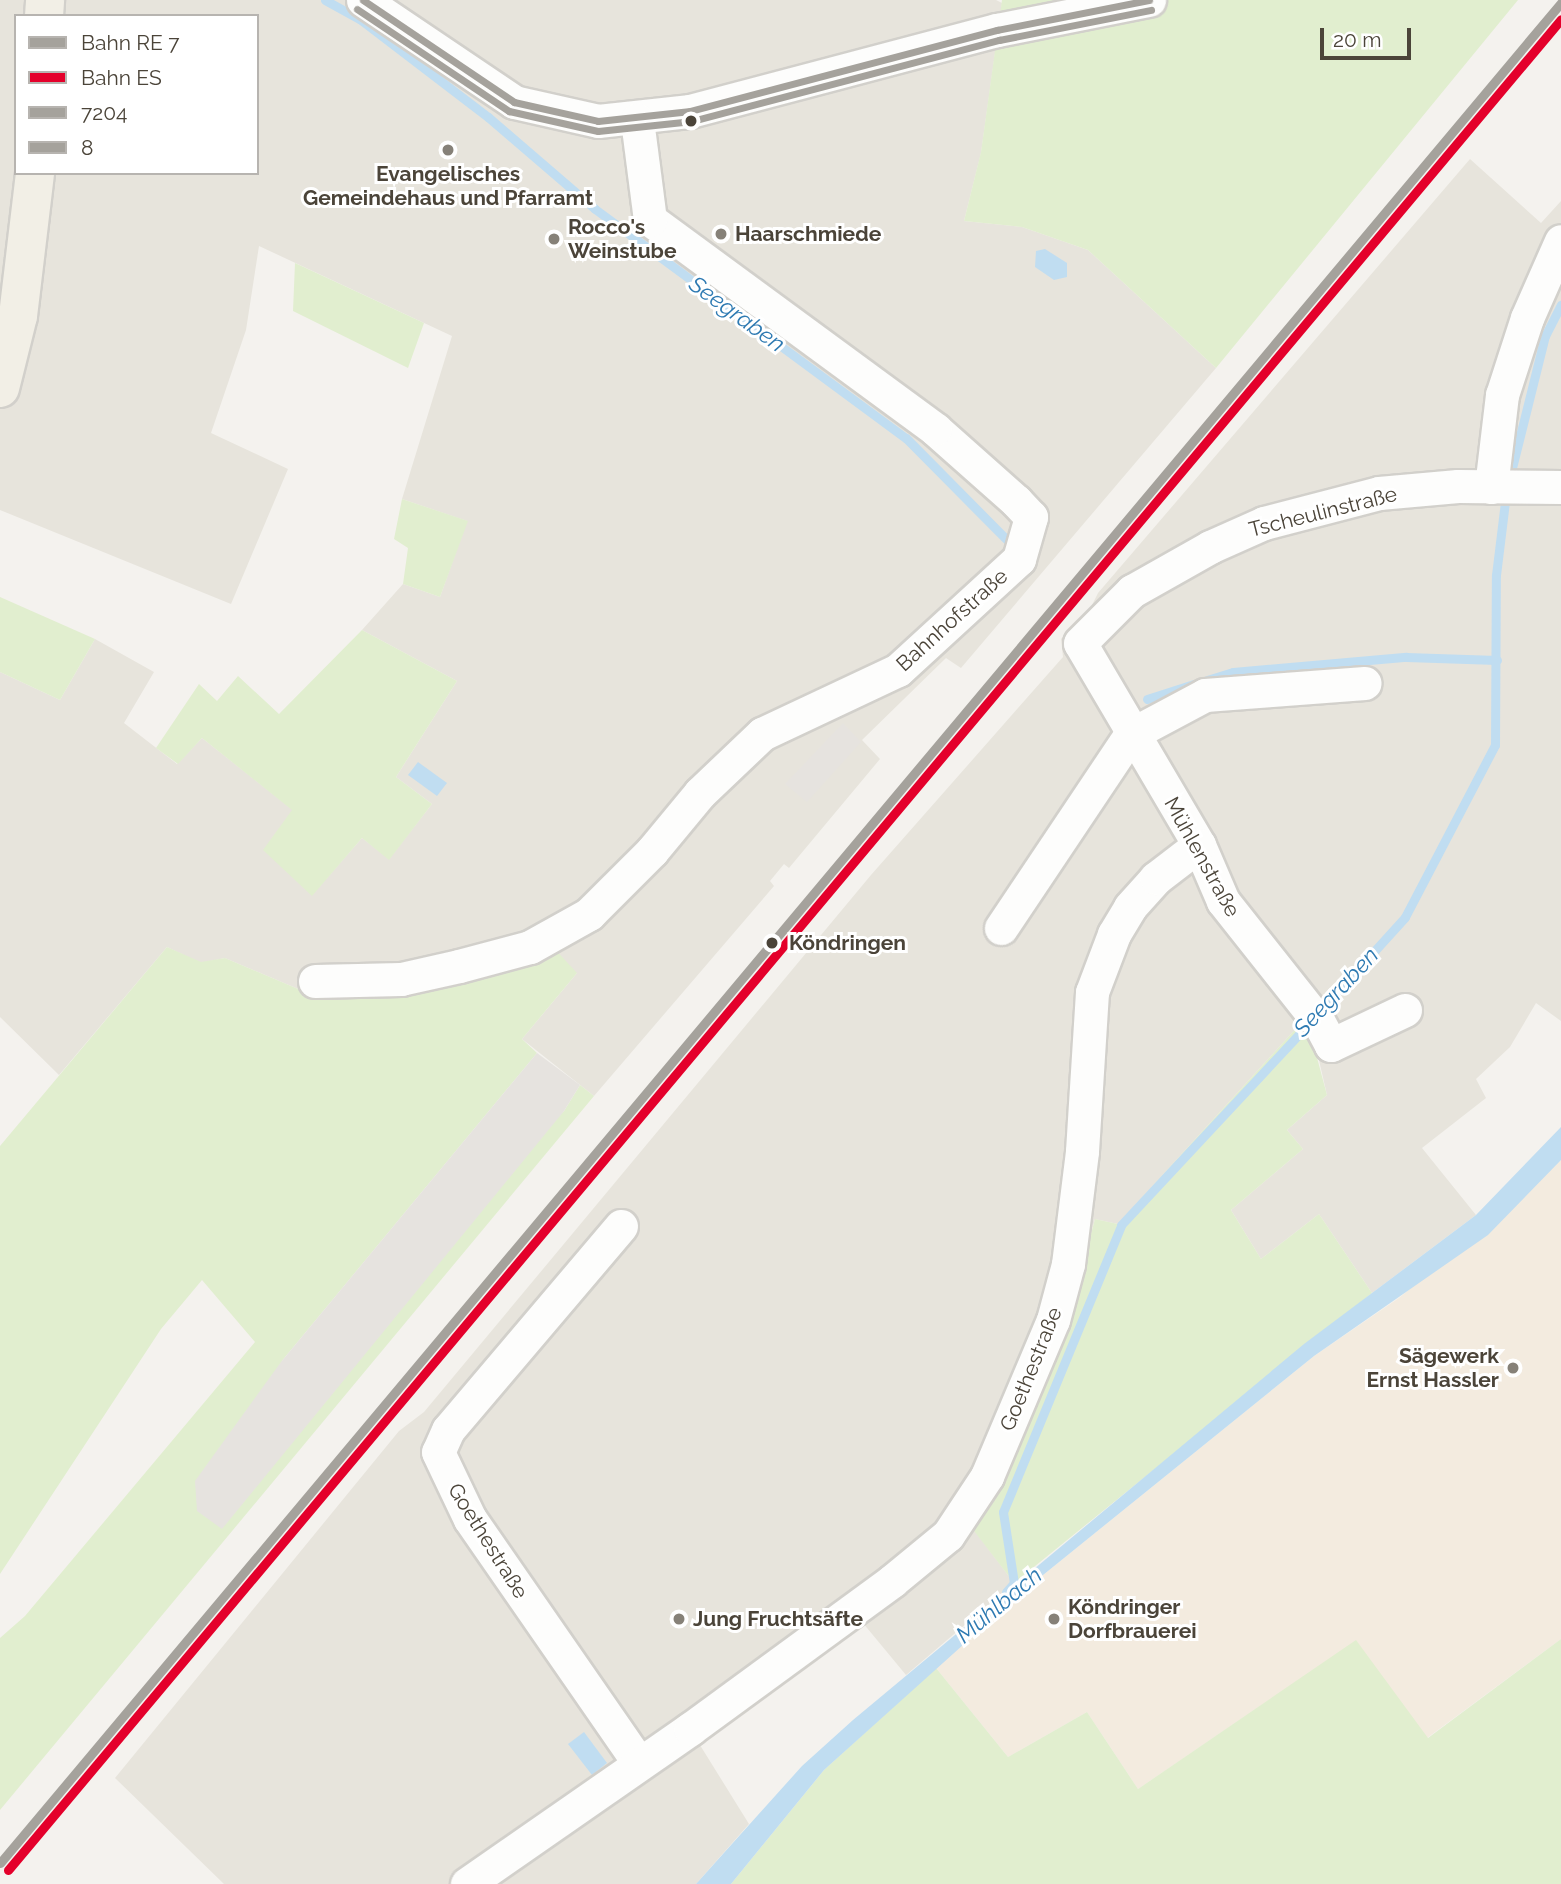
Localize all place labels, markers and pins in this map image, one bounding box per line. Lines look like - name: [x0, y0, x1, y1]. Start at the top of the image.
- unlabelled marker: [684, 114, 698, 128]
- marker: Evangelisches Gemeindehaus und Pfarramt: [440, 142, 456, 158]
- place label: Evangelisches Gemeindehaus und Pfarramt: [303, 161, 593, 211]
- place label: Rocco's Weinstube: [568, 214, 677, 264]
- place label: Haarschmiede: [735, 221, 881, 247]
- marker: Haarschmiede: [713, 226, 729, 242]
- marker: Rocco's Weinstube: [546, 231, 562, 247]
- place label: Köndringen: [789, 930, 906, 956]
- marker: Köndringen: [761, 932, 783, 954]
- place label: Sägewerk Ernst Hassler: [1367, 1343, 1499, 1393]
- marker: Sägewerk Ernst Hassler: [1505, 1360, 1521, 1376]
- place label: Köndringer Dorfbrauerei: [1068, 1594, 1197, 1644]
- place label: Jung Fruchtsäfte: [693, 1606, 863, 1632]
- marker: Jung Fruchtsäfte: [671, 1611, 687, 1627]
- marker: Köndringer Dorfbrauerei: [1046, 1611, 1062, 1627]

